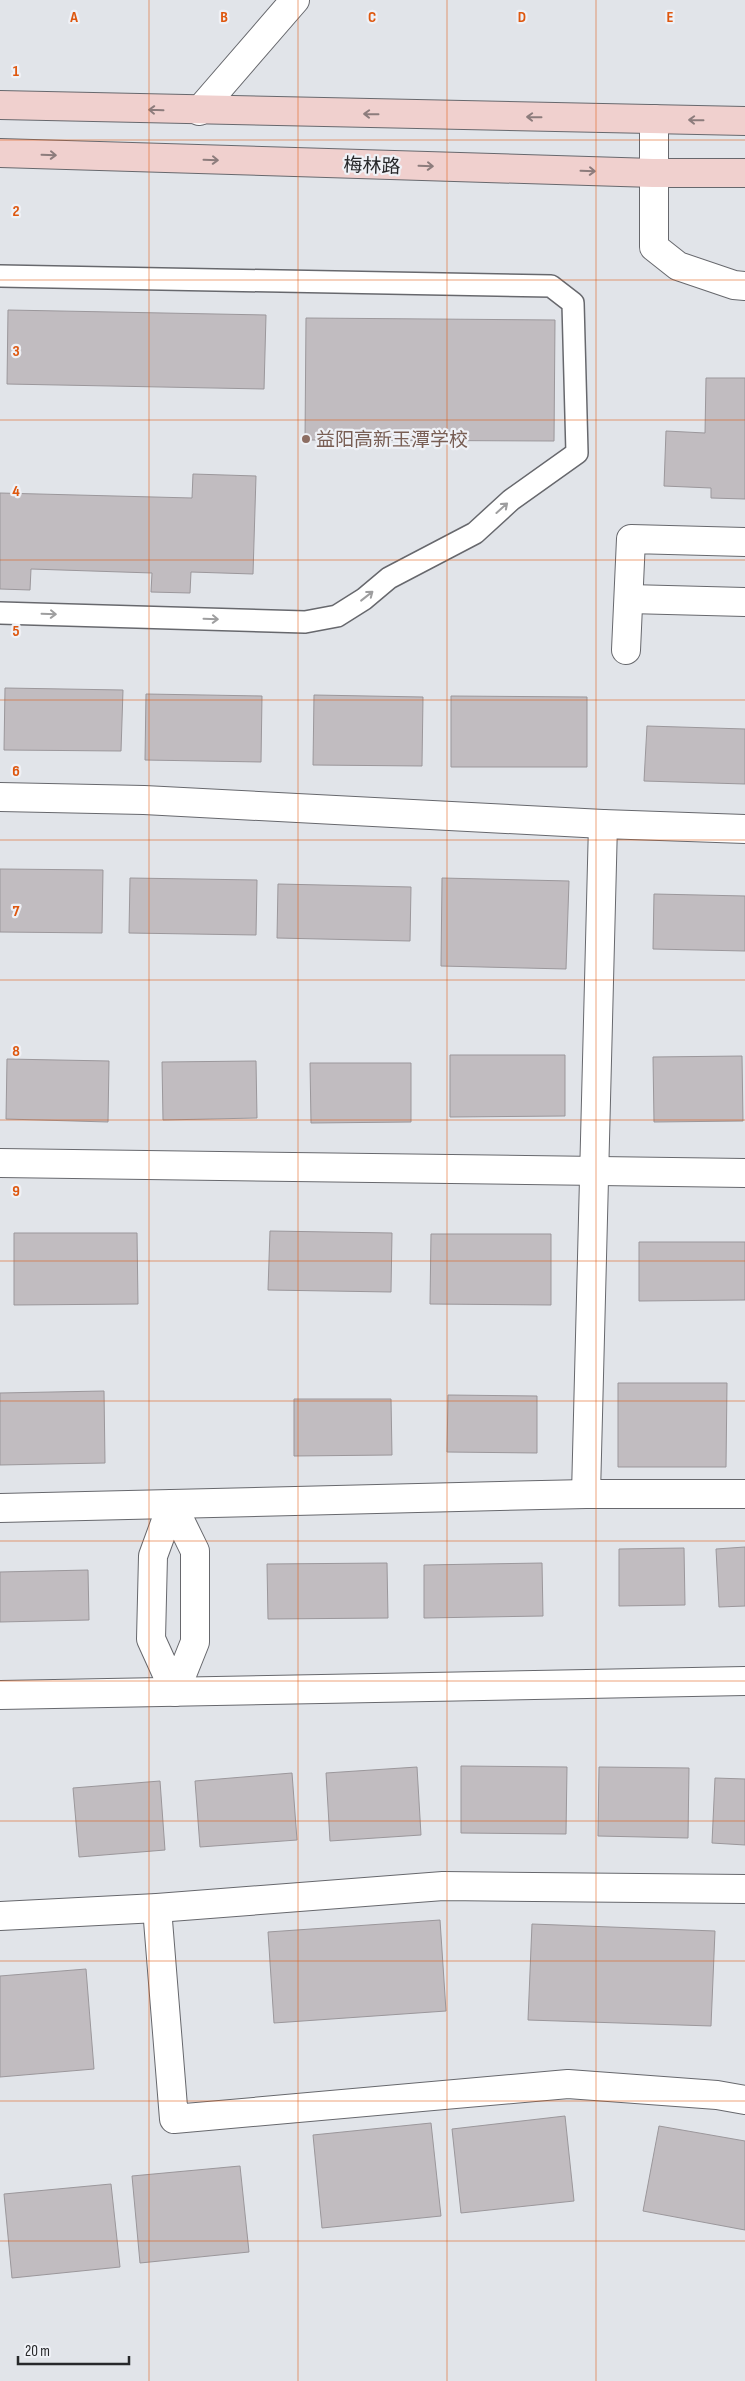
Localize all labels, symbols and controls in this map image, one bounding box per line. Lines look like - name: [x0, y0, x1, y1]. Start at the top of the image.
- text: A: [69, 8, 78, 27]
- text: B: [220, 8, 228, 27]
- text: C: [368, 8, 376, 27]
- text: D: [518, 8, 526, 27]
- text: E: [667, 8, 674, 27]
- text: 1: [13, 62, 20, 81]
- one-way arrow: [149, 105, 165, 114]
- one-way arrow: [364, 109, 380, 119]
- one-way arrow: [526, 112, 542, 122]
- one-way arrow: [689, 115, 705, 125]
- one-way arrow: [40, 150, 56, 160]
- street label: 梅林路: [343, 154, 401, 179]
- one-way arrow: [202, 155, 219, 165]
- one-way arrow: [418, 162, 434, 171]
- one-way arrow: [580, 167, 596, 176]
- text: 2: [12, 202, 20, 221]
- text: 3: [12, 342, 20, 361]
- place label: 益阳高新玉潭学校: [316, 429, 468, 452]
- marker: 益阳高新玉潭学校: [300, 433, 312, 445]
- text: 4: [12, 482, 20, 501]
- one-way arrow: [496, 502, 509, 514]
- one-way arrow: [360, 591, 373, 602]
- one-way arrow: [40, 609, 56, 619]
- one-way arrow: [202, 614, 219, 624]
- text: 5: [12, 622, 20, 641]
- text: 6: [12, 762, 20, 781]
- text: 7: [13, 902, 20, 921]
- text: 8: [12, 1042, 20, 1061]
- text: 9: [12, 1182, 20, 1201]
- scale bar: [18, 2334, 129, 2366]
- text: 20 m: [25, 2342, 50, 2361]

